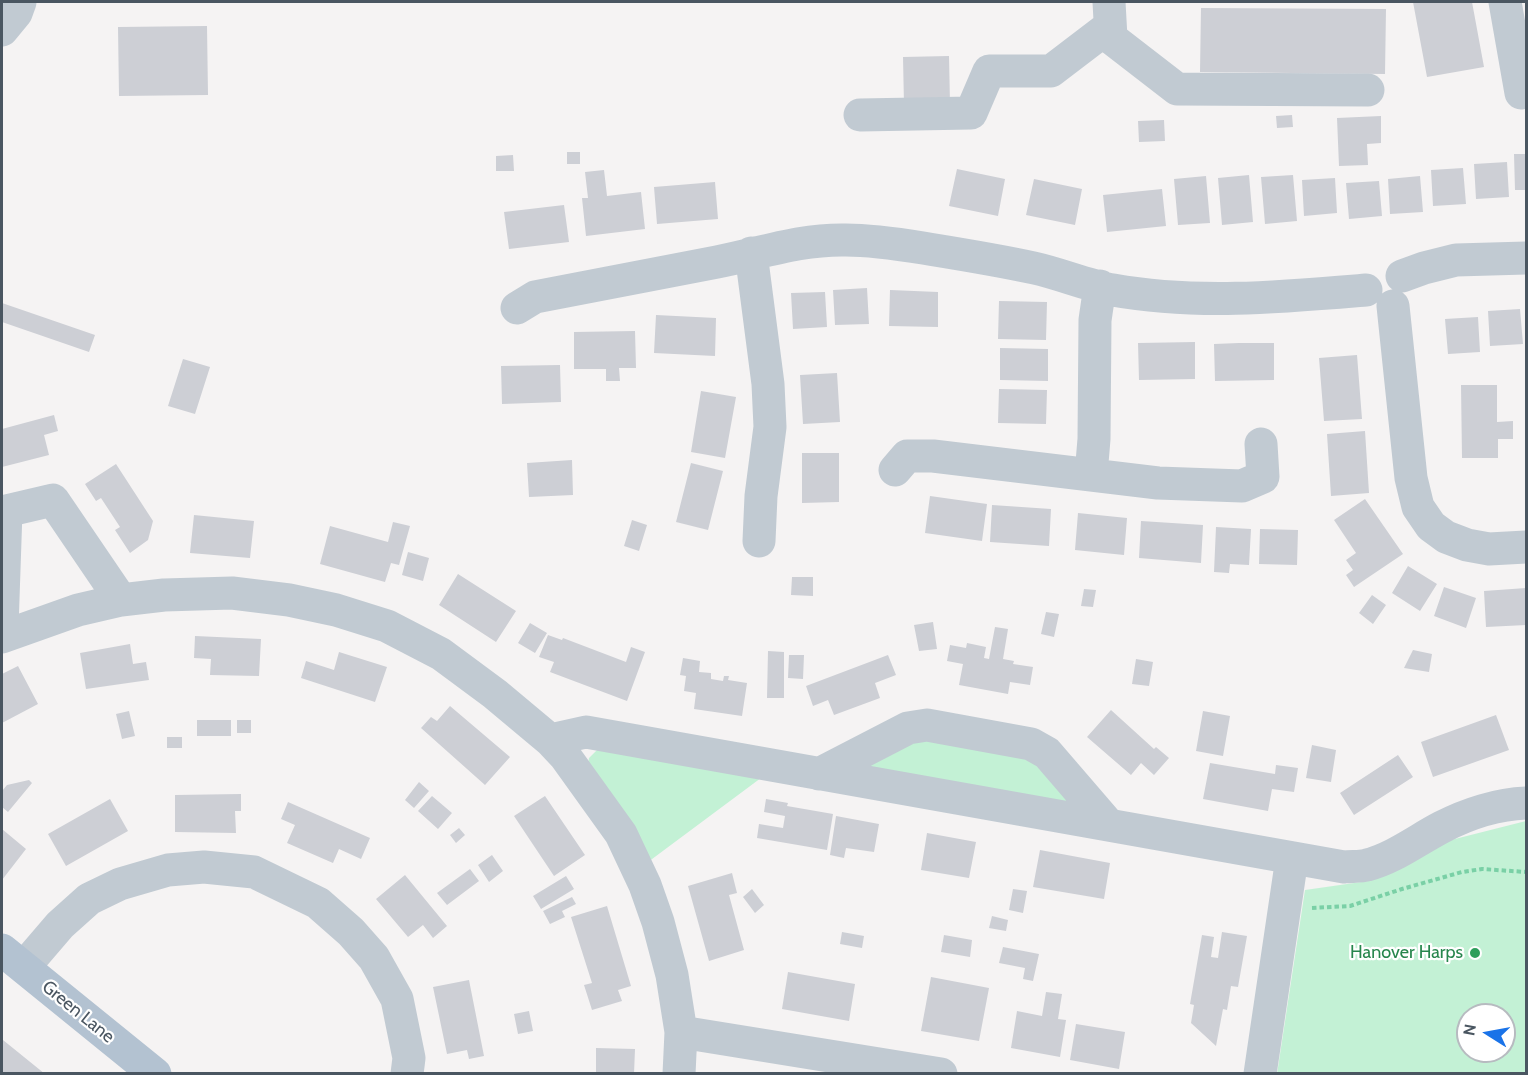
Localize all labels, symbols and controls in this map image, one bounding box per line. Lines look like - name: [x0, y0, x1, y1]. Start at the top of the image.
- place label: Hanover Harps: [1350, 942, 1463, 964]
- marker: Hanover Harps: [1468, 946, 1482, 960]
- street label: Green Lane: [37, 976, 119, 1048]
- north arrow: [1456, 1003, 1516, 1063]
- text: N: [1459, 1022, 1480, 1037]

